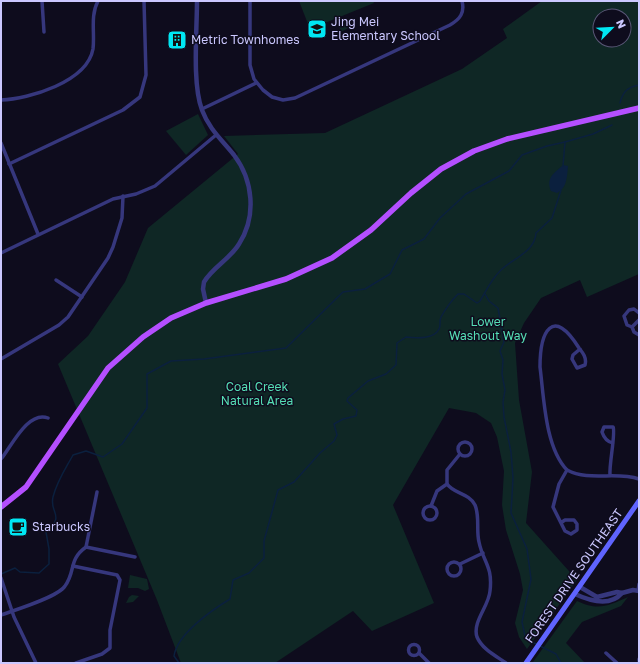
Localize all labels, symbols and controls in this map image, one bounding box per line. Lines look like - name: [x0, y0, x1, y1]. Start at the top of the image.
- north arrow: [592, 8, 632, 48]
- place label: Jing Mei Elementary School: [331, 14, 440, 43]
- text: N: [614, 17, 629, 30]
- school or university icon: Jing Mei Elementary School: [306, 18, 328, 40]
- building icon: Metric Townhomes: [166, 29, 188, 51]
- place label: Metric Townhomes: [191, 32, 300, 47]
- park label: Lower Washout Way: [449, 314, 527, 343]
- park label: Coal Creek Natural Area: [221, 379, 293, 408]
- street label: FOREST DRIVE SOUTHEAST: [521, 505, 626, 646]
- cafe icon: Starbucks: [7, 516, 29, 538]
- place label: Starbucks: [32, 519, 90, 534]

